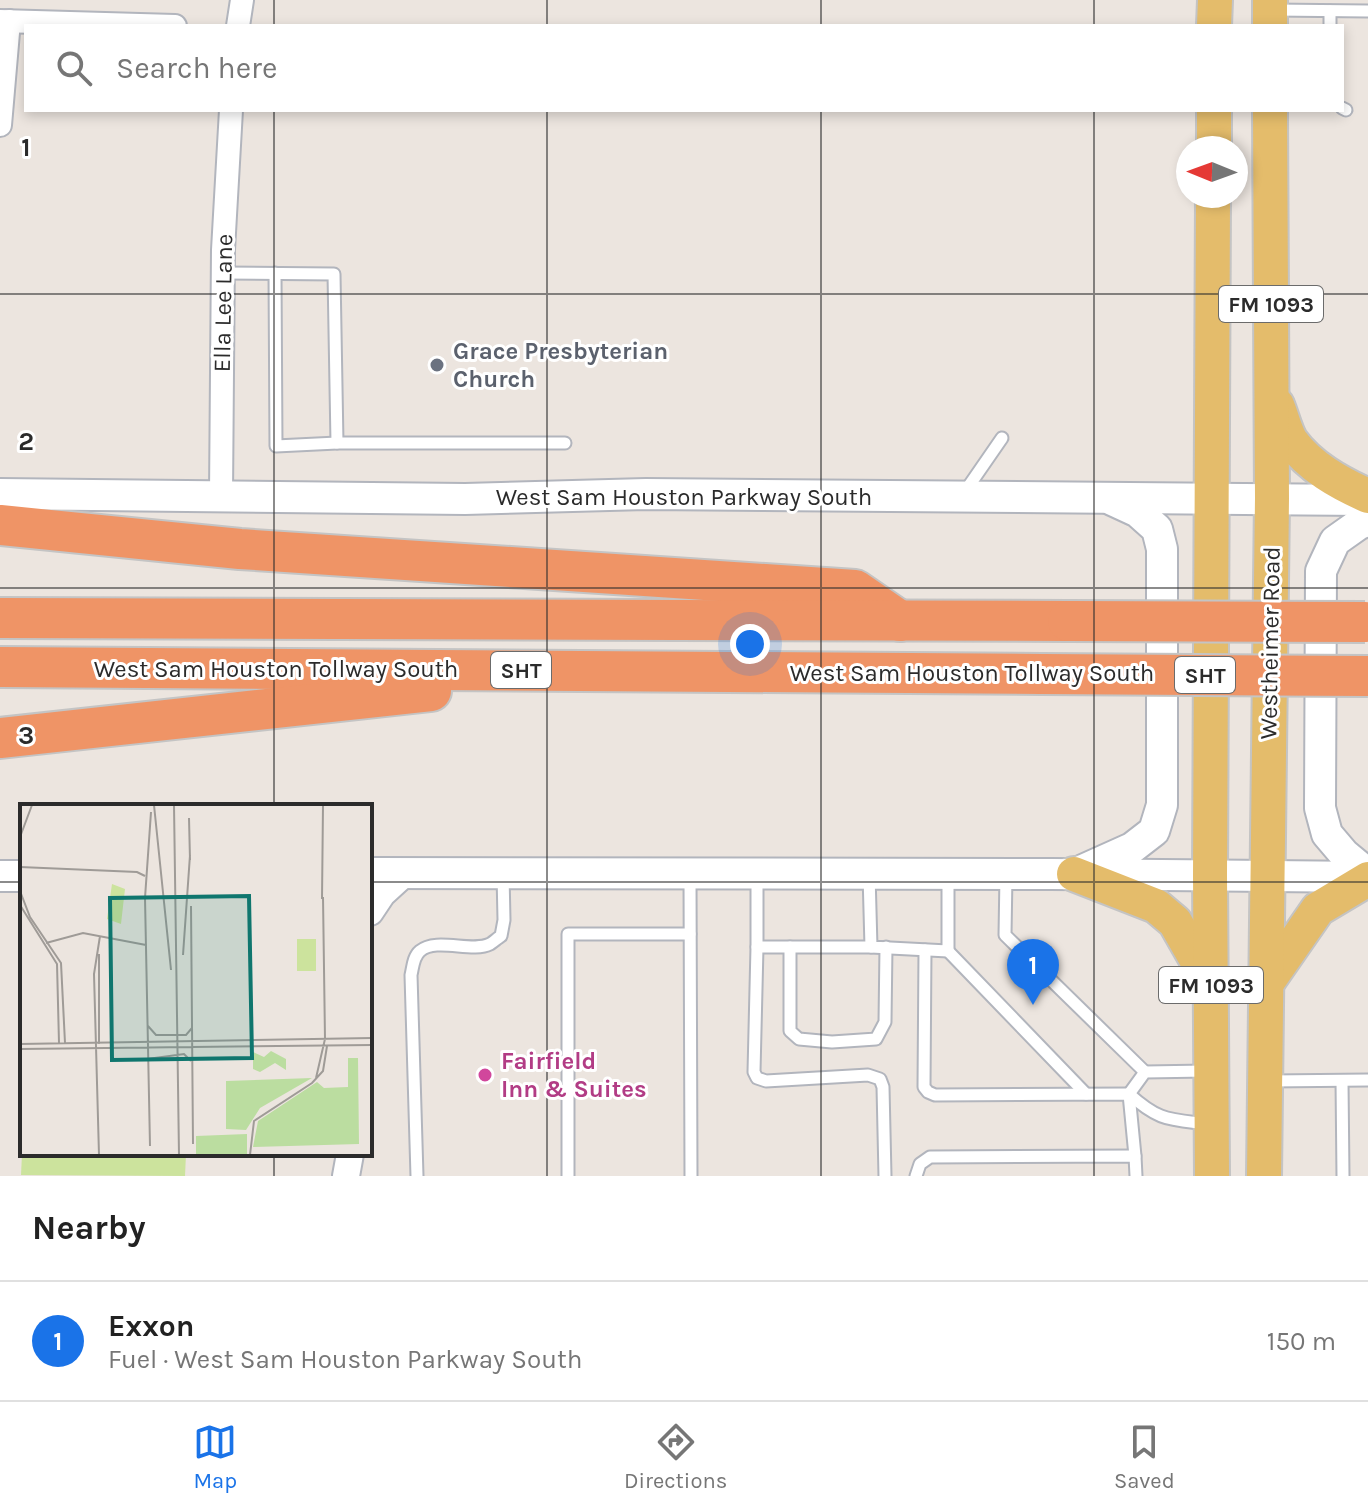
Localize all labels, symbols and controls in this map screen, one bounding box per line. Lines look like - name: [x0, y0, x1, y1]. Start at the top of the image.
- search box: [24, 24, 1344, 112]
- icon: search: [52, 46, 96, 90]
- text: Search here: [116, 50, 277, 86]
- text: 1: [21, 132, 31, 163]
- north arrow: [1176, 136, 1248, 208]
- street label: Ella Lee Lane: [208, 233, 238, 373]
- road number: FM 1093: [1219, 286, 1323, 322]
- place label: Grace Presbyterian Church: [453, 337, 668, 393]
- marker: Grace Presbyterian Church: [428, 356, 446, 374]
- text: 2: [18, 426, 34, 457]
- street label: West Sam Houston Parkway South: [496, 483, 872, 511]
- street label: Westheimer Road: [1254, 546, 1286, 740]
- your location: [730, 624, 770, 664]
- road number: SHT: [491, 652, 551, 688]
- street label: West Sam Houston Tollway South: [94, 655, 458, 683]
- road number: SHT: [1175, 657, 1235, 693]
- street label: West Sam Houston Tollway South: [790, 659, 1154, 687]
- text: 3: [18, 720, 34, 751]
- inset map: [20, 804, 372, 1156]
- pin: 1: [1007, 939, 1059, 1005]
- road number: FM 1093: [1159, 967, 1263, 1003]
- place label: Fairfield Inn & Suites: [501, 1047, 647, 1103]
- marker: Fairfield Inn & Suites: [476, 1066, 494, 1084]
- text: Nearby: [32, 1208, 146, 1248]
- text: Exxon: [108, 1308, 194, 1344]
- text: 1: [53, 1326, 63, 1357]
- text: 150 m: [1267, 1326, 1336, 1357]
- text: Fuel · West Sam Houston Parkway South: [108, 1344, 582, 1375]
- tab: Map: [193, 1420, 237, 1494]
- tab: Directions: [624, 1420, 727, 1494]
- tab: Saved: [1114, 1420, 1175, 1494]

